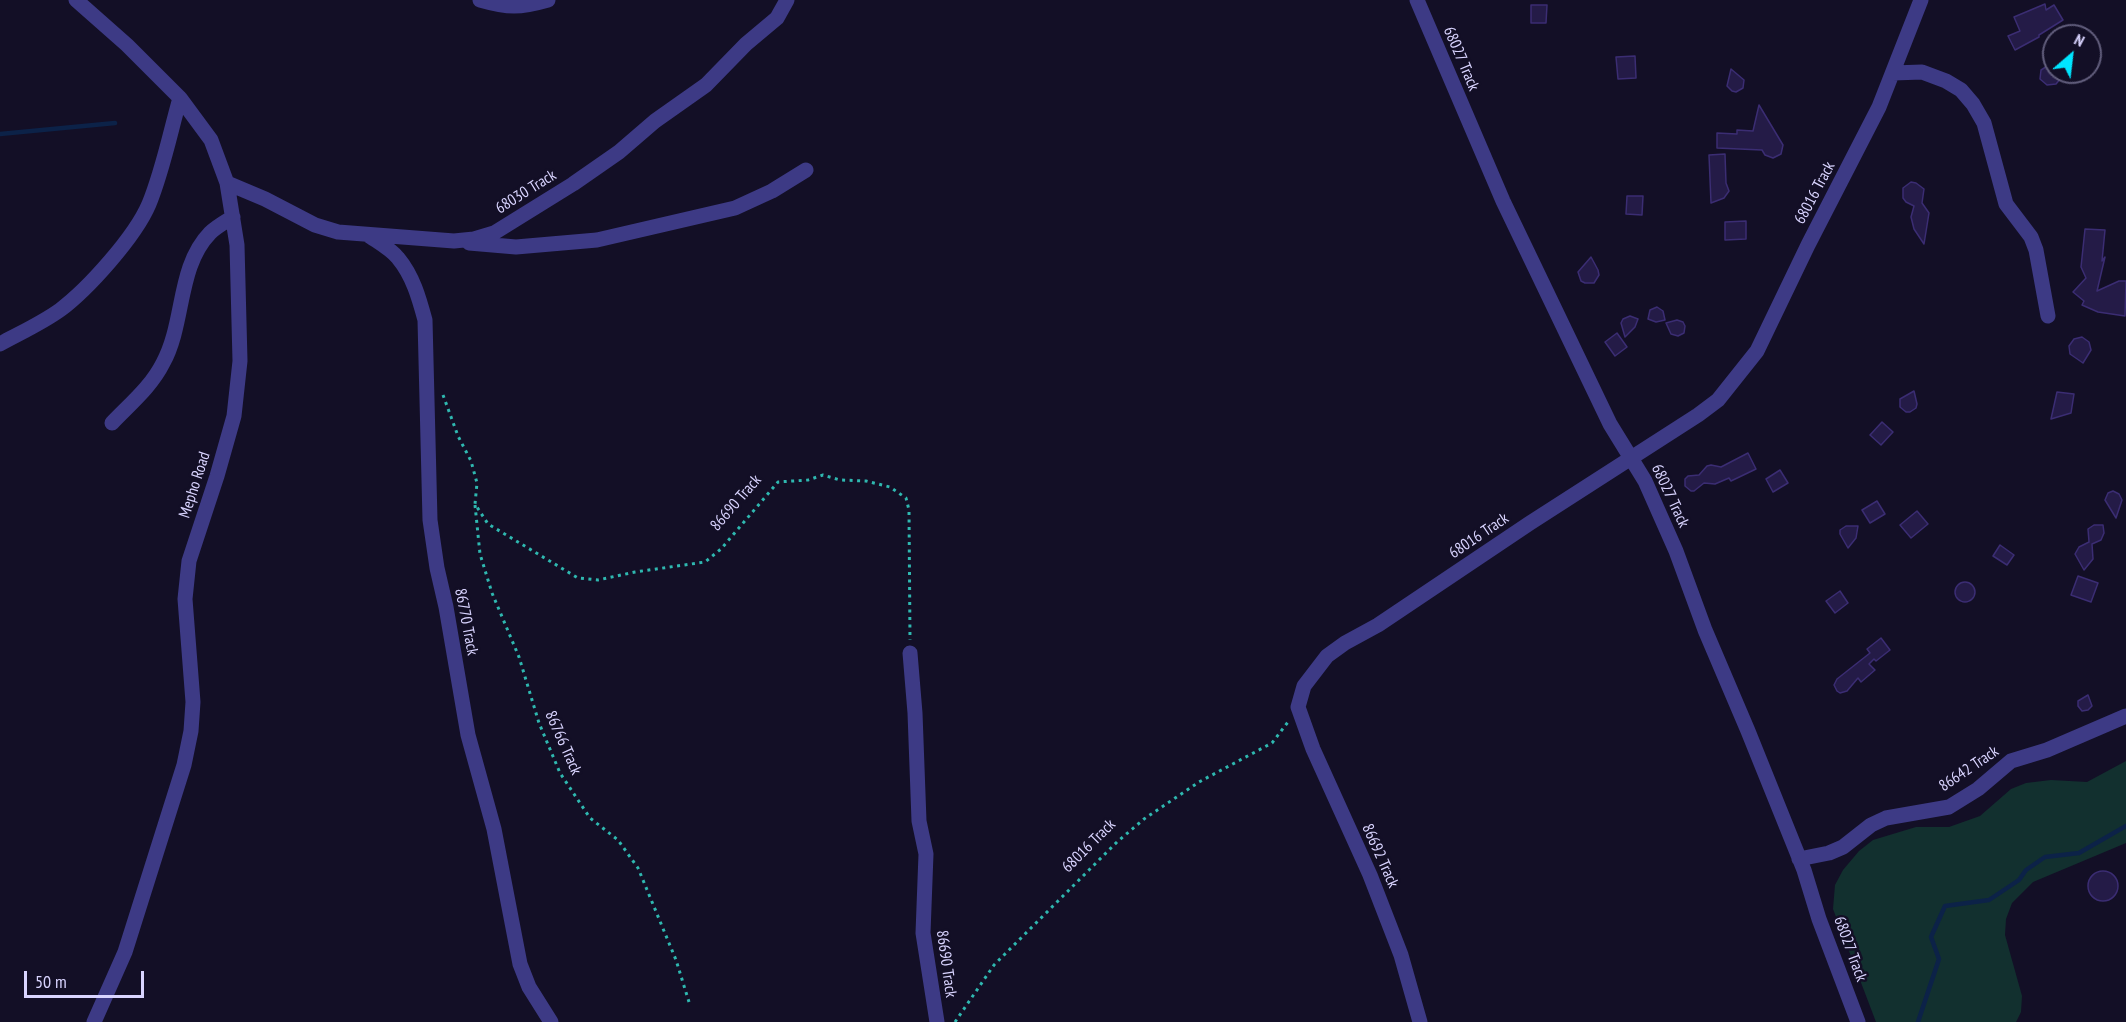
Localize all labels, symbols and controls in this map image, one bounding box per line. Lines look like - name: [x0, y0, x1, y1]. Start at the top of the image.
- street label: 68027 Track: [1439, 24, 1483, 94]
- north arrow: [2042, 24, 2102, 84]
- text: N: [2071, 29, 2088, 51]
- street label: 68016 Track: [1791, 159, 1839, 227]
- street label: 68030 Track: [492, 166, 560, 218]
- street label: Mepho Road: [175, 450, 215, 520]
- street label: 68027 Track: [1647, 461, 1693, 531]
- street label: 86690 Track: [706, 471, 766, 535]
- street label: 68016 Track: [1445, 509, 1513, 563]
- street label: 86770 Track: [450, 587, 482, 657]
- street label: 86766 Track: [540, 708, 586, 778]
- street label: 86642 Track: [1935, 742, 2003, 796]
- street label: 68016 Track: [1058, 815, 1120, 877]
- street label: 86692 Track: [1357, 821, 1403, 891]
- street label: 68027 Track: [1829, 914, 1871, 984]
- street label: 86690 Track: [932, 929, 960, 999]
- scale bar: [27, 959, 147, 997]
- text: 50 m: [35, 970, 67, 993]

